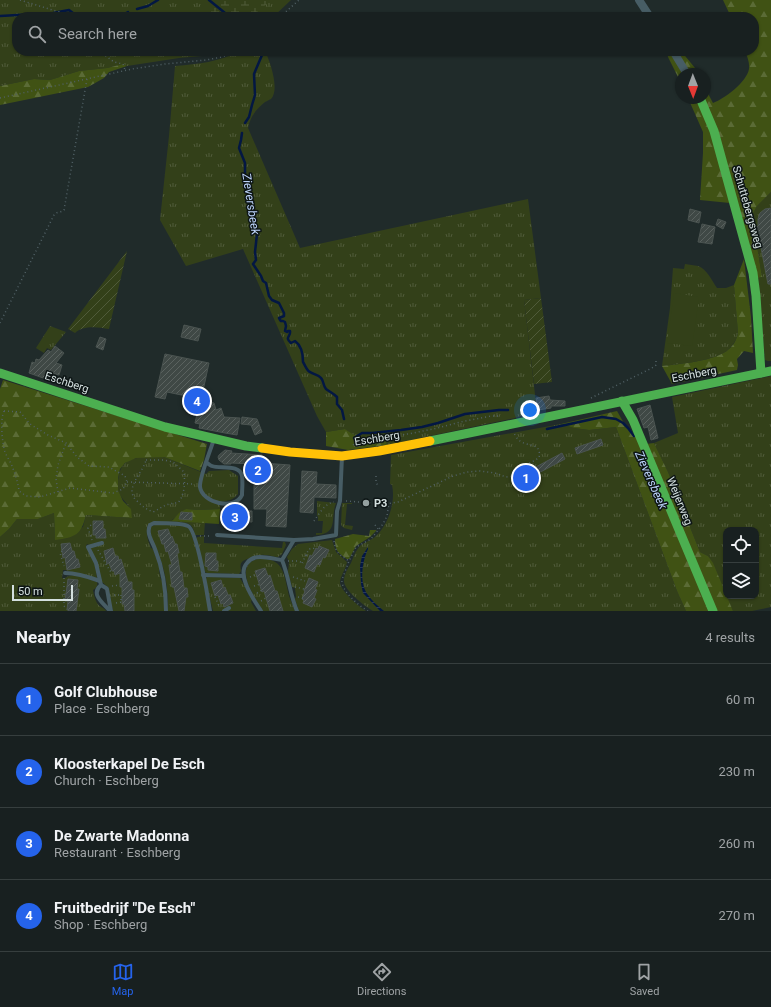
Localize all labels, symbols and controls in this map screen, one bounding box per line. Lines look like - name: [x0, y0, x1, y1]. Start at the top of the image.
- search box: [12, 12, 759, 56]
- icon: search: [26, 23, 48, 45]
- text: Search here: [58, 25, 137, 43]
- north arrow: [675, 68, 711, 104]
- street label: Schuttebergsweg: [730, 164, 766, 250]
- water label: Zieversbeek: [239, 171, 263, 237]
- street label: Eschberg: [670, 364, 718, 385]
- street label: Eschberg: [43, 369, 91, 396]
- pin: 4: [184, 386, 210, 416]
- your location: [520, 400, 540, 420]
- street label: Eschberg: [354, 429, 401, 448]
- water label: Zieversbeek: [632, 448, 671, 512]
- pin: 2: [245, 455, 271, 485]
- pin: 1: [513, 463, 539, 493]
- street label: Weijerweg: [664, 475, 695, 527]
- place label: P3: [374, 497, 387, 510]
- marker: P3: [361, 498, 371, 508]
- pin: 3: [222, 502, 248, 532]
- map controls: [723, 527, 759, 599]
- button: locate: [723, 527, 759, 563]
- button: layers: [723, 563, 759, 599]
- scale bar: [12, 583, 73, 602]
- text: 50 m: [18, 585, 43, 598]
- text: Nearby: [16, 627, 71, 647]
- text: 4 results: [705, 630, 755, 645]
- text: Golf Clubhouse: [54, 683, 157, 701]
- text: 1: [25, 692, 33, 707]
- text: 60 m: [726, 692, 755, 707]
- text: Place · Eschberg: [54, 701, 150, 716]
- text: Kloosterkapel De Esch: [54, 755, 205, 773]
- text: 2: [25, 764, 33, 779]
- text: 230 m: [718, 764, 755, 779]
- text: Church · Eschberg: [54, 773, 159, 788]
- text: De Zwarte Madonna: [54, 827, 189, 845]
- text: 3: [25, 836, 33, 851]
- text: 260 m: [718, 836, 755, 851]
- text: Restaurant · Eschberg: [54, 845, 180, 860]
- text: Fruitbedrijf "De Esch": [54, 899, 195, 917]
- text: 4: [25, 908, 33, 923]
- text: 270 m: [718, 908, 755, 923]
- text: Shop · Eschberg: [54, 917, 147, 932]
- tab: Map: [112, 961, 134, 998]
- tab: Directions: [357, 961, 406, 998]
- tab: Saved: [630, 961, 659, 998]

